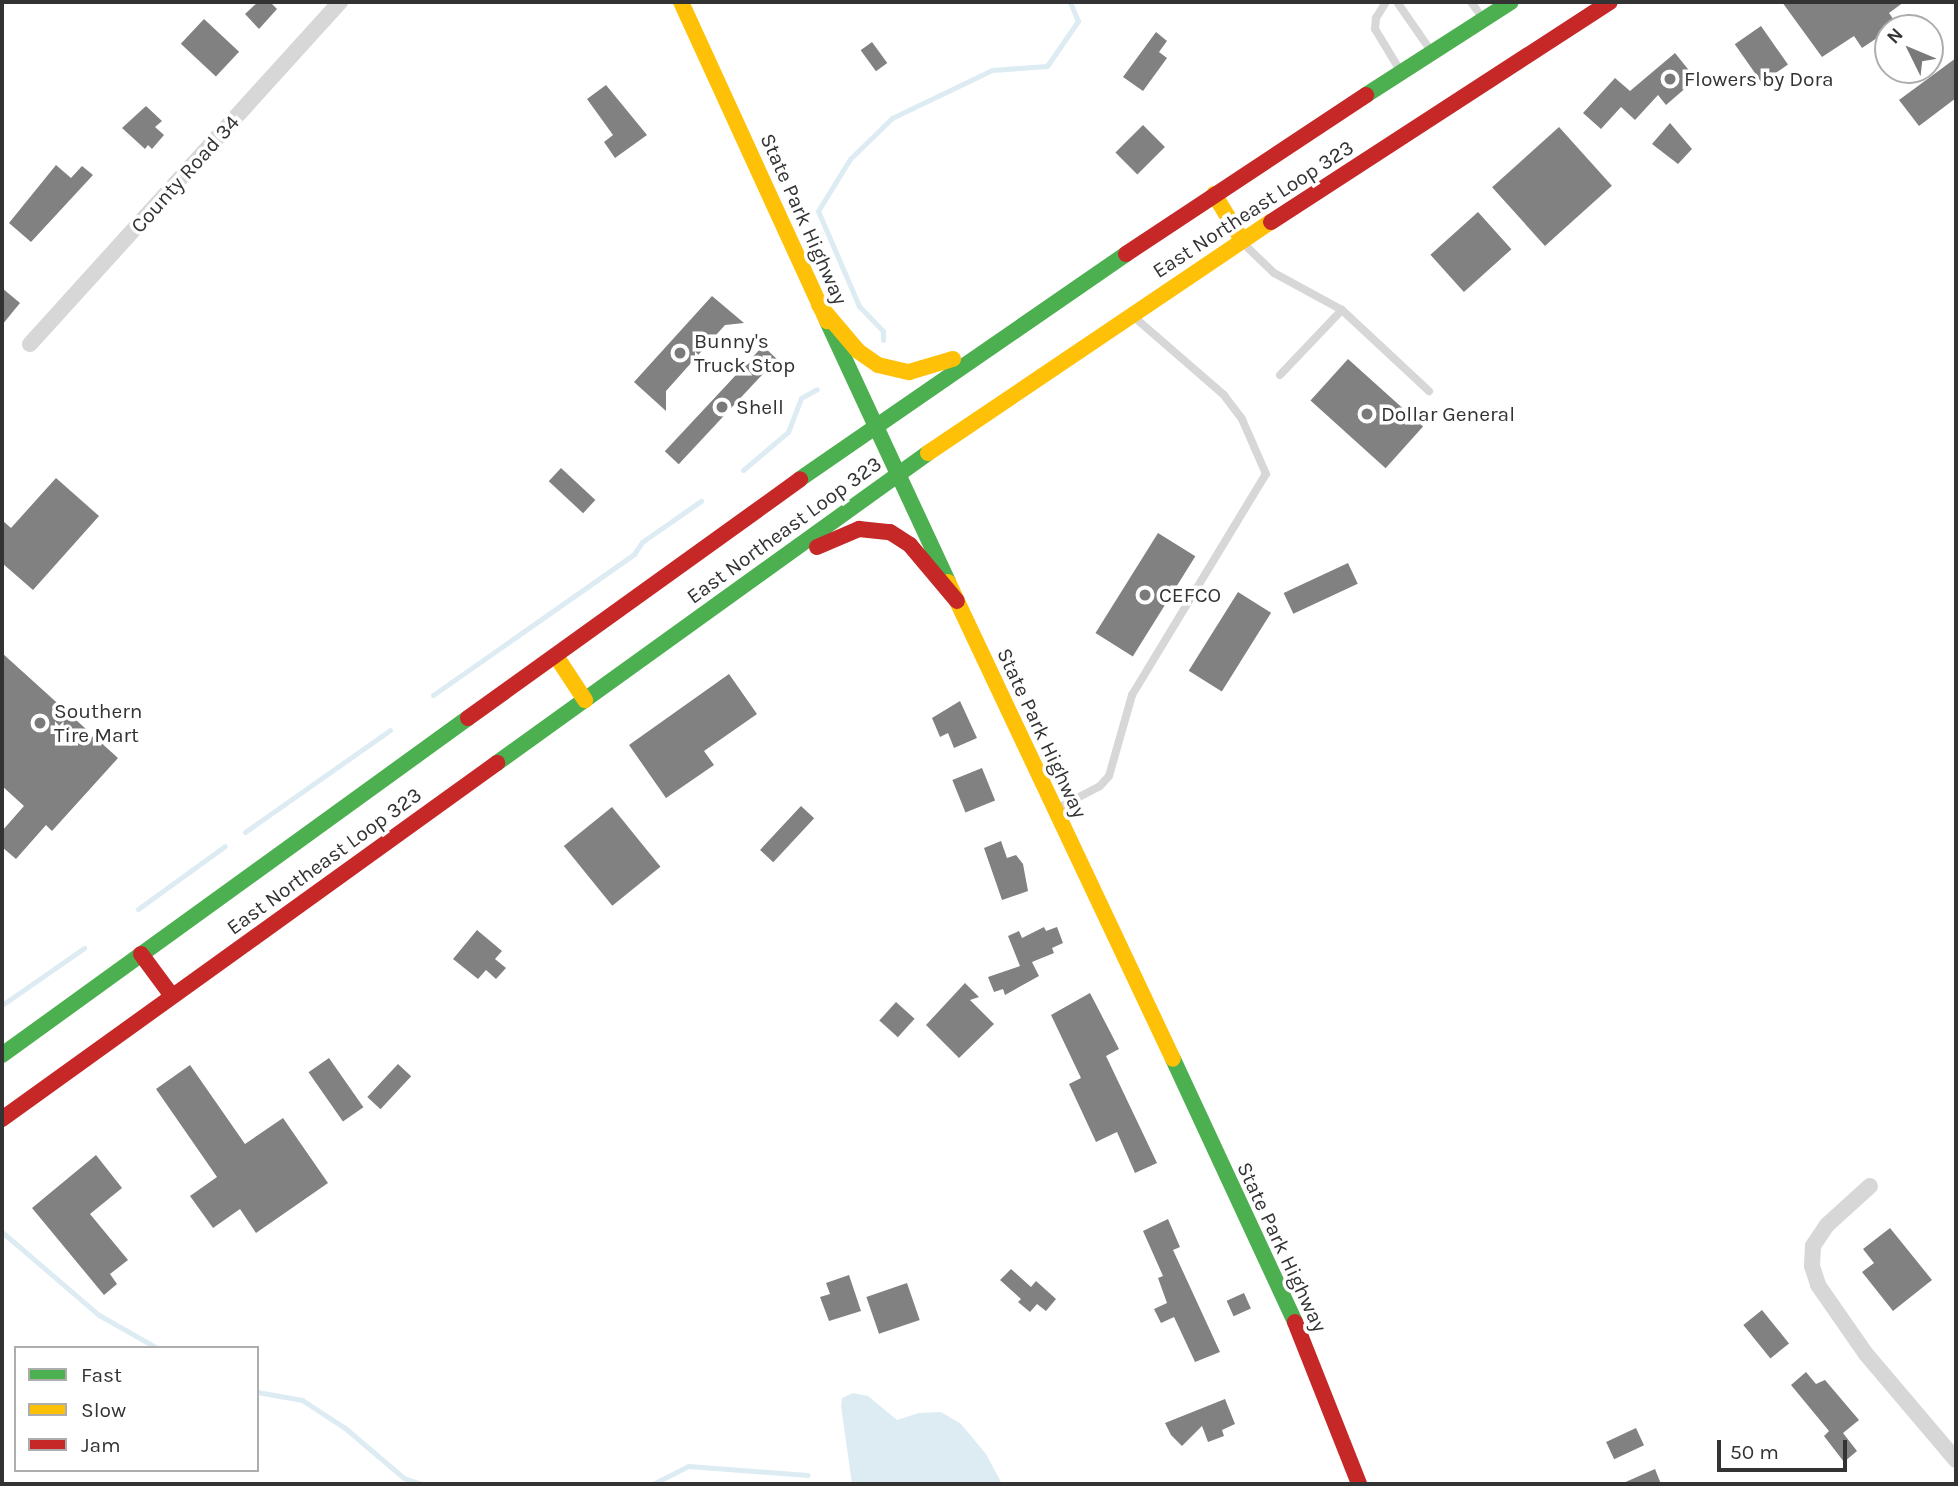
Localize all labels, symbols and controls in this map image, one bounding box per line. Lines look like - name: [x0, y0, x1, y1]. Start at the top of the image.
- north arrow: [1874, 14, 1944, 84]
- text: N: [1882, 24, 1908, 49]
- place label: Flowers by Dora: [1684, 66, 1834, 92]
- marker: Flowers by Dora: [1662, 71, 1678, 87]
- street label: County Road 34: [125, 110, 245, 238]
- street label: State Park Highway: [755, 129, 853, 309]
- street label: East Northeast Loop 323: [1148, 135, 1358, 283]
- place label: Bunny's Truck Stop: [694, 328, 795, 378]
- marker: Bunny's Truck Stop: [672, 345, 688, 361]
- place label: Shell: [736, 394, 784, 420]
- marker: Shell: [714, 399, 730, 415]
- place label: Dollar General: [1381, 401, 1515, 427]
- marker: Dollar General: [1359, 406, 1375, 422]
- street label: East Northeast Loop 323: [682, 451, 886, 609]
- place label: CEFCO: [1159, 582, 1221, 608]
- marker: CEFCO: [1137, 587, 1153, 603]
- street label: State Park Highway: [992, 644, 1092, 822]
- place label: Southern Tire Mart: [54, 698, 143, 748]
- marker: Southern Tire Mart: [32, 715, 48, 731]
- street label: East Northeast Loop 323: [222, 782, 426, 940]
- street label: State Park Highway: [1232, 1158, 1332, 1336]
- legend: [14, 1346, 259, 1472]
- text: Fast: [81, 1363, 122, 1387]
- text: Slow: [81, 1398, 126, 1422]
- scale bar: [1720, 1426, 1850, 1470]
- text: Jam: [81, 1433, 121, 1457]
- text: 50 m: [1730, 1440, 1779, 1464]

